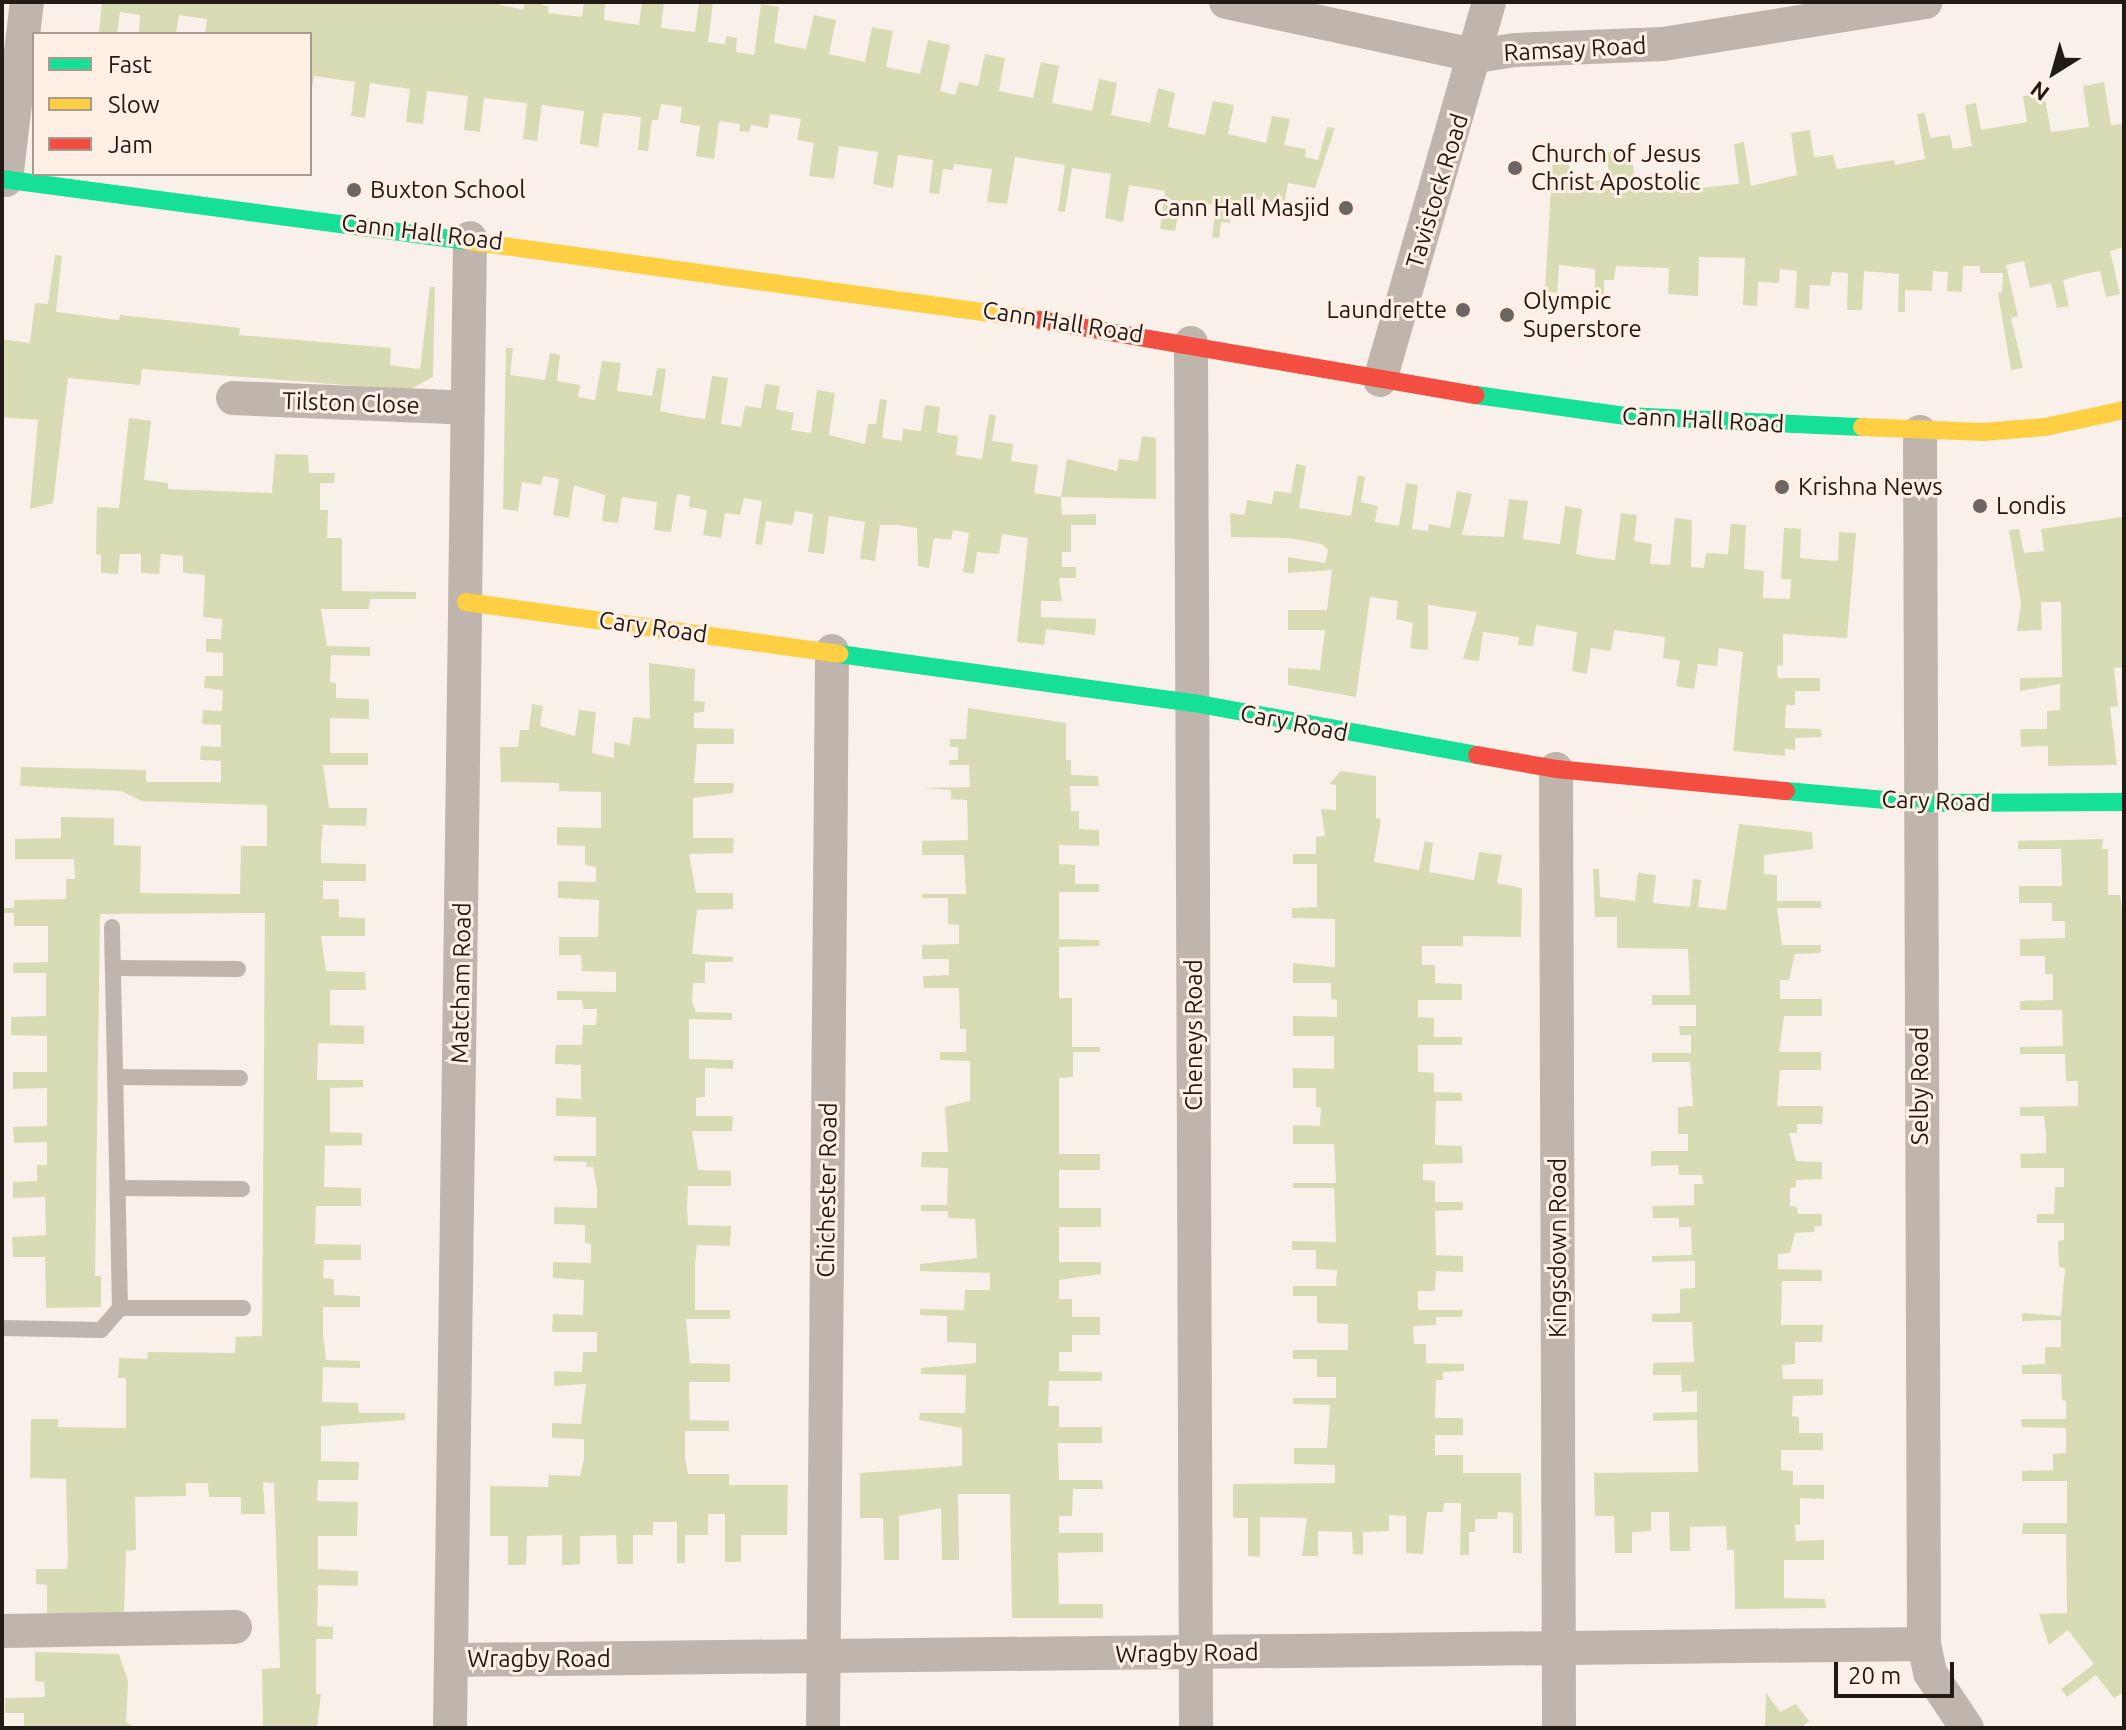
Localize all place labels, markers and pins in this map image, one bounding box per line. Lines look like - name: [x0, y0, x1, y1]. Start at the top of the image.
- place label: Church of Jesus Christ Apostolic: [1531, 140, 1701, 196]
- marker: Church of Jesus Christ Apostolic: [1506, 159, 1524, 177]
- place label: Buxton School: [370, 176, 525, 204]
- marker: Buxton School: [345, 181, 363, 199]
- place label: Cann Hall Masjid: [1154, 194, 1330, 222]
- marker: Cann Hall Masjid: [1337, 199, 1355, 217]
- place label: Olympic Superstore: [1523, 287, 1642, 343]
- place label: Laundrette: [1327, 296, 1447, 324]
- marker: Laundrette: [1454, 301, 1472, 319]
- marker: Olympic Superstore: [1498, 306, 1516, 324]
- place label: Krishna News: [1798, 473, 1943, 501]
- marker: Krishna News: [1773, 478, 1791, 496]
- place label: Londis: [1996, 492, 2066, 520]
- marker: Londis: [1971, 497, 1989, 515]

